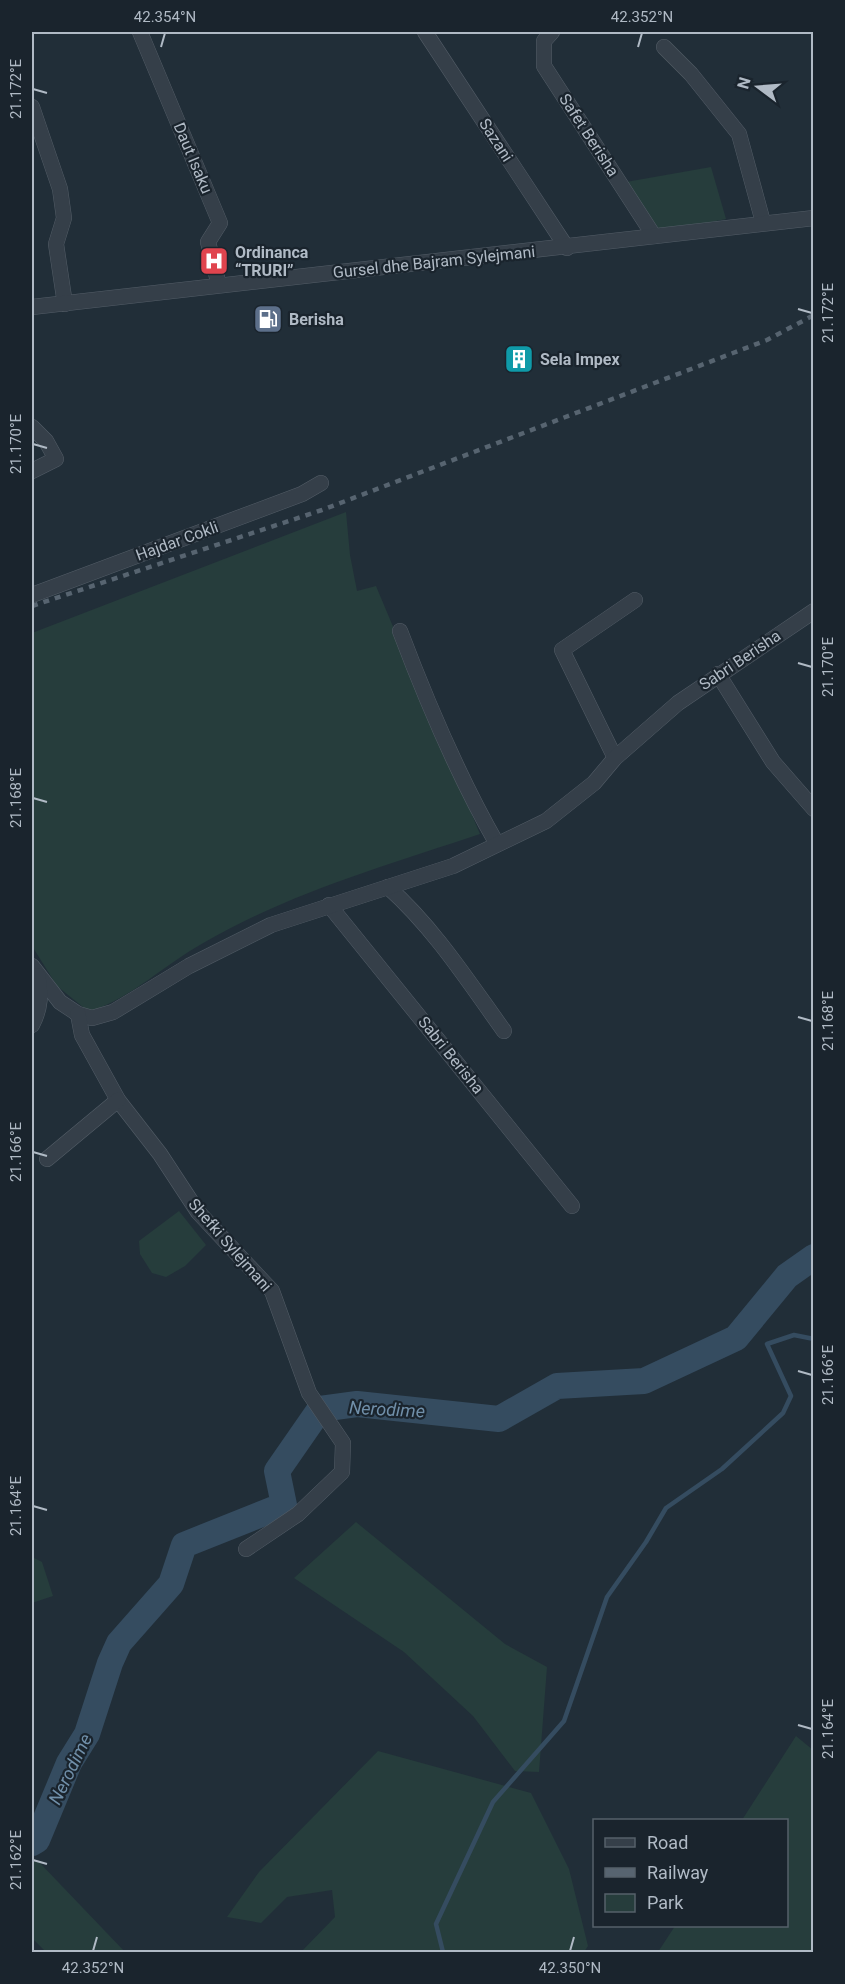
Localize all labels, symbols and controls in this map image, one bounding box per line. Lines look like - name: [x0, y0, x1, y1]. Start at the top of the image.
- text: 42.354°N: [134, 8, 196, 26]
- text: 42.352°N: [611, 8, 673, 26]
- north arrow: [728, 57, 788, 117]
- text: 21.172°E: [7, 58, 25, 119]
- text: N: [733, 75, 755, 91]
- street label: Safet Berisha: [555, 90, 623, 180]
- street label: Sazani: [475, 115, 517, 165]
- street label: Daut Isaku: [170, 120, 216, 196]
- street label: Gursel dhe Bajram Sylejmani: [332, 242, 536, 282]
- place label: Ordinanca “TRURI”: [235, 243, 309, 280]
- hospital icon: Ordinanca “TRURI”: [198, 245, 230, 277]
- text: 21.172°E: [819, 282, 837, 343]
- fuel station icon: Berisha: [252, 303, 284, 335]
- place label: Berisha: [289, 310, 344, 329]
- building icon: Sela Impex: [503, 343, 535, 375]
- place label: Sela Impex: [540, 350, 620, 369]
- text: 21.170°E: [7, 413, 25, 474]
- street label: Hajdar Cokli: [133, 517, 221, 565]
- street label: Sabri Berisha: [696, 626, 784, 694]
- text: 21.170°E: [819, 636, 837, 697]
- text: 21.168°E: [7, 767, 25, 828]
- text: 21.168°E: [819, 990, 837, 1051]
- street label: Sabri Berisha: [414, 1012, 488, 1098]
- text: 21.166°E: [7, 1121, 25, 1182]
- street label: Shefki Sylejmani: [184, 1195, 276, 1295]
- text: 21.166°E: [819, 1344, 837, 1405]
- water label: Nerodime: [348, 1397, 426, 1421]
- text: 21.164°E: [7, 1475, 25, 1536]
- text: 21.164°E: [819, 1698, 837, 1759]
- water label: Nerodime: [44, 1730, 96, 1808]
- legend: [593, 1819, 788, 1927]
- text: 21.162°E: [7, 1829, 25, 1890]
- text: Road: [647, 1832, 688, 1853]
- text: Railway: [647, 1862, 709, 1883]
- text: Park: [647, 1892, 684, 1913]
- text: 42.352°N: [62, 1959, 124, 1977]
- text: 42.350°N: [539, 1959, 601, 1977]

